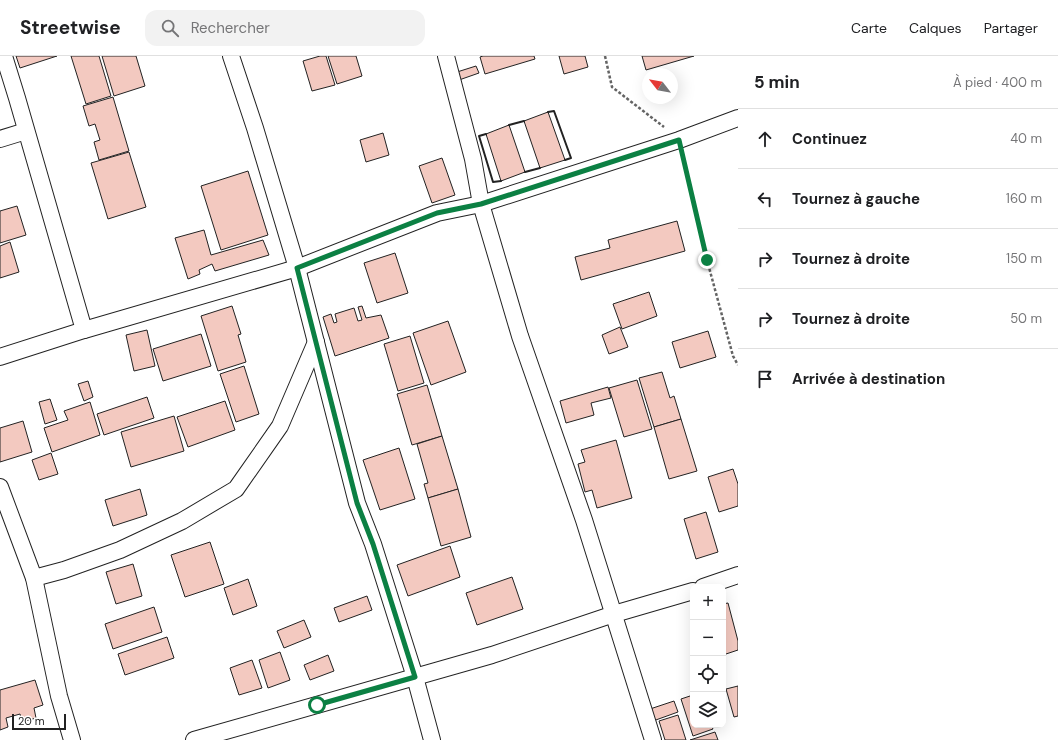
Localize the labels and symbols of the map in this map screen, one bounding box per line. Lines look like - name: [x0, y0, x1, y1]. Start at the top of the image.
- north arrow: [642, 68, 678, 104]
- route end: [698, 251, 716, 269]
- route start: [308, 696, 326, 714]
- scale bar: [12, 712, 66, 731]

